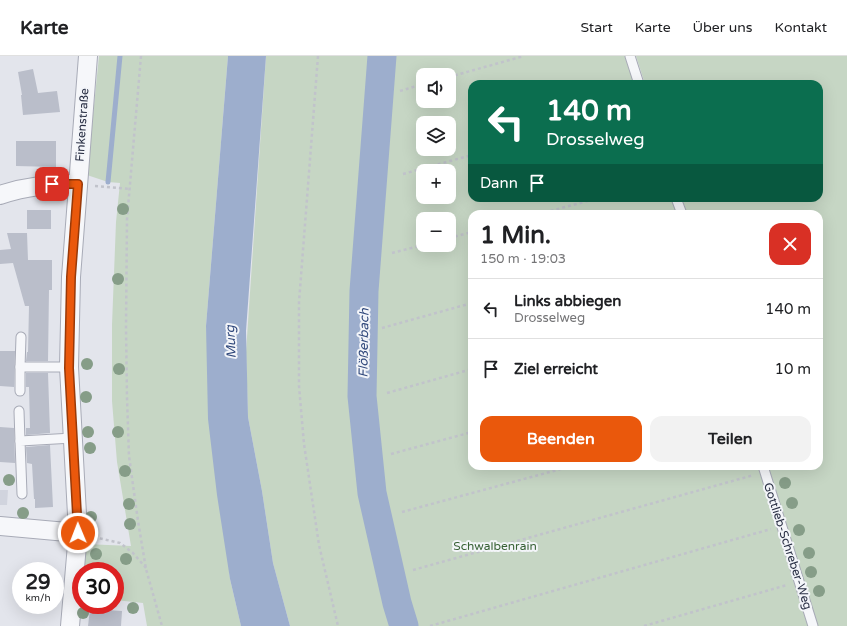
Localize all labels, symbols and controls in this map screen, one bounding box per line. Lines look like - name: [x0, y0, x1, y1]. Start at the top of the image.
- text: Karte: [20, 17, 69, 39]
- text: Start: [581, 19, 613, 36]
- text: Karte: [635, 19, 671, 36]
- text: Über uns: [693, 19, 753, 36]
- text: Kontakt: [775, 19, 827, 36]
- map controls: [416, 68, 456, 252]
- button: sound: [416, 68, 456, 108]
- street label: Finkenstraße: [72, 88, 92, 162]
- text: 140 m: [546, 94, 632, 128]
- icon: left: [480, 96, 532, 148]
- button: layers: [416, 116, 456, 156]
- text: Drosselweg: [546, 128, 645, 150]
- button: +: [416, 164, 456, 204]
- pin: [35, 167, 69, 201]
- icon: arrive: [526, 172, 548, 194]
- icon: arrive: [41, 173, 63, 195]
- text: Dann: [480, 174, 518, 192]
- button: −: [416, 212, 456, 252]
- text: 1 Min.: [480, 221, 551, 250]
- button: close: [769, 223, 811, 265]
- text: 150 m · 19:03: [480, 251, 566, 267]
- text: Links abbiegen: [514, 292, 621, 310]
- icon: left: [480, 298, 502, 320]
- text: 140 m: [765, 300, 811, 318]
- water label: Flößerbach: [355, 307, 373, 378]
- text: Drosselweg: [514, 310, 585, 326]
- water label: Murg: [222, 324, 240, 359]
- icon: arrive: [480, 358, 502, 380]
- text: Ziel erreicht: [514, 360, 598, 378]
- text: 10 m: [774, 360, 811, 378]
- button: Beenden: [480, 416, 642, 462]
- button: Teilen: [650, 416, 811, 462]
- street label: Gottlieb-Schreber-Weg: [761, 481, 815, 611]
- position arrow: [57, 512, 99, 554]
- park label: Schwalbenrain: [453, 539, 537, 553]
- speed limit sign: 30: [72, 562, 124, 614]
- text: 29: [25, 571, 51, 595]
- text: km/h: [25, 592, 51, 604]

